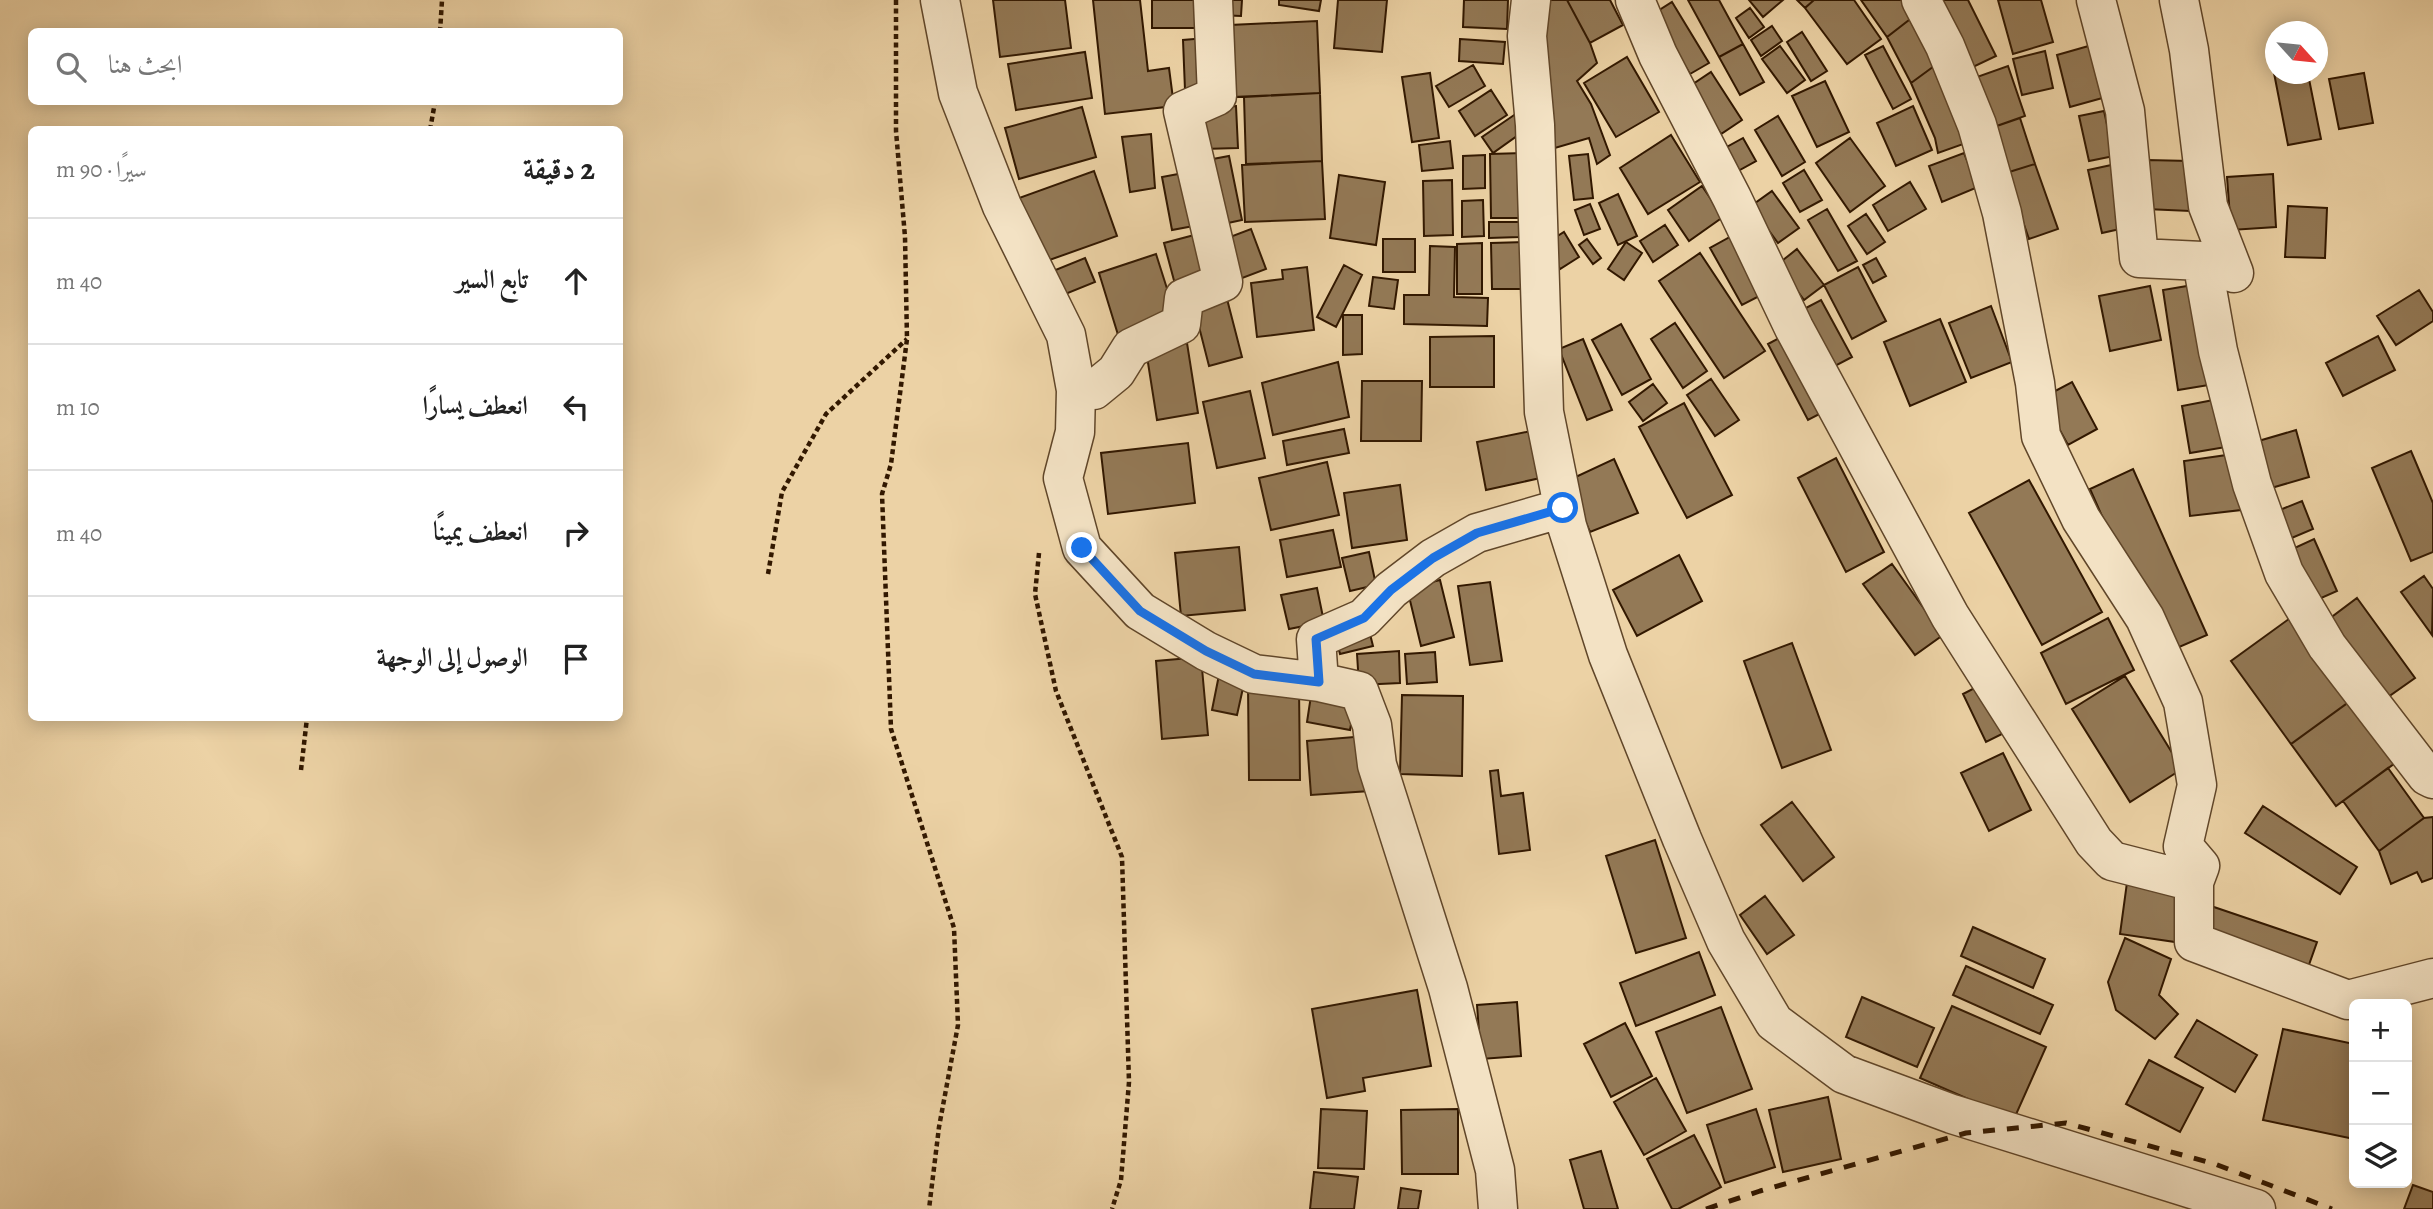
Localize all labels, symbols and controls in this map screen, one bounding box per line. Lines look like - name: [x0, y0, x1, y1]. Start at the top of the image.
- north arrow: [2265, 21, 2328, 84]
- search box: [28, 28, 623, 105]
- text: ابحث هنا: [108, 47, 183, 82]
- icon: search: [52, 48, 90, 86]
- text: 2 دقيقة: [523, 149, 595, 189]
- text: سيرًا · 90 m: [56, 154, 147, 185]
- text: تابع السير: [456, 262, 528, 297]
- icon: ahead: [557, 262, 595, 300]
- text: 40 m: [56, 266, 102, 297]
- text: انعطف يسارًا: [422, 388, 528, 423]
- icon: left: [557, 388, 595, 426]
- text: 10 m: [56, 392, 100, 423]
- route start: [1547, 492, 1578, 523]
- text: انعطف يمينًا: [433, 514, 528, 549]
- icon: right: [557, 514, 595, 552]
- text: 40 m: [56, 518, 102, 549]
- route end: [1066, 532, 1097, 563]
- text: الوصول إلى الوجهة: [376, 640, 528, 675]
- icon: arrive: [557, 640, 595, 678]
- map controls: [2349, 999, 2412, 1188]
- button: +: [2349, 999, 2412, 1062]
- button: −: [2349, 1062, 2412, 1125]
- button: layers: [2349, 1125, 2412, 1188]

